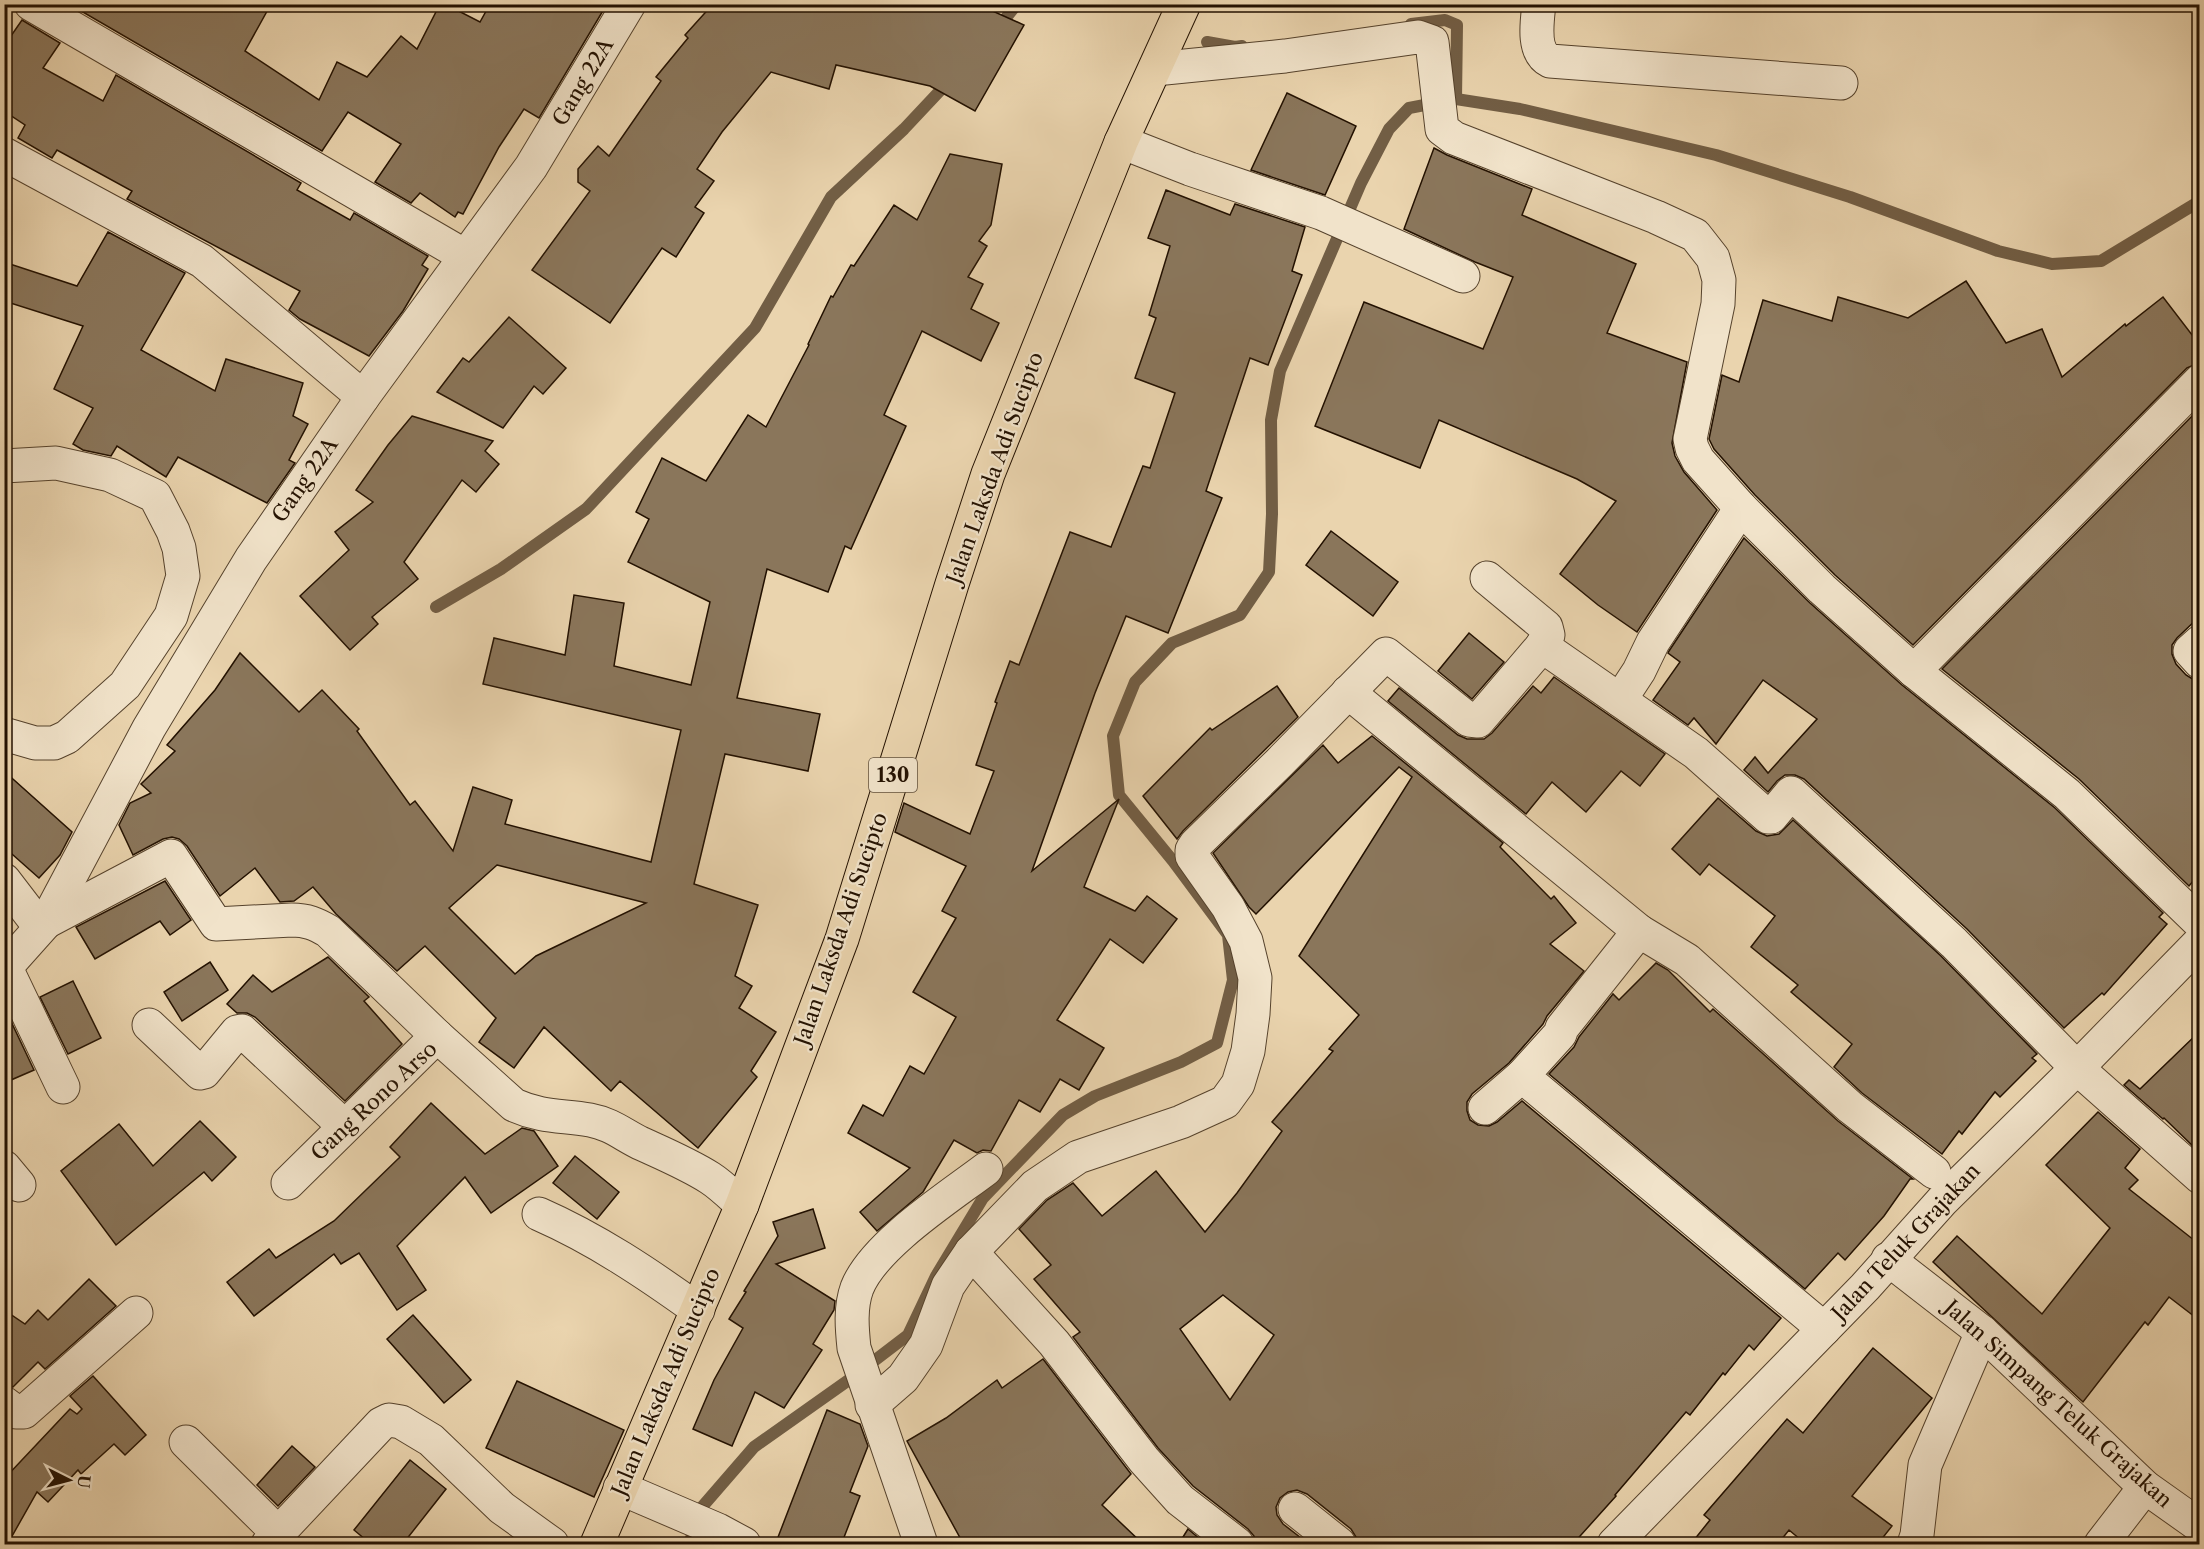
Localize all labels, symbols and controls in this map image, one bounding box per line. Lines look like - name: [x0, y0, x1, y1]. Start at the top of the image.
- street label: Gang 22A: [547, 33, 619, 130]
- street label: Jalan Laksda Adi Sucipto: [940, 348, 1048, 590]
- street label: Gang 22A: [266, 432, 343, 527]
- road number: 130: [869, 758, 917, 792]
- street label: Jalan Laksda Adi Sucipto: [788, 809, 892, 1052]
- street label: Gang Rono Arso: [306, 1036, 442, 1165]
- street label: Jalan Teluk Grajakan: [1824, 1158, 1985, 1327]
- street label: Jalan Laksda Adi Sucipto: [605, 1264, 725, 1502]
- street label: Jalan Simpang Teluk Grajakan: [1937, 1293, 2177, 1513]
- north arrow: [39, 1450, 99, 1510]
- text: U: [73, 1474, 95, 1489]

